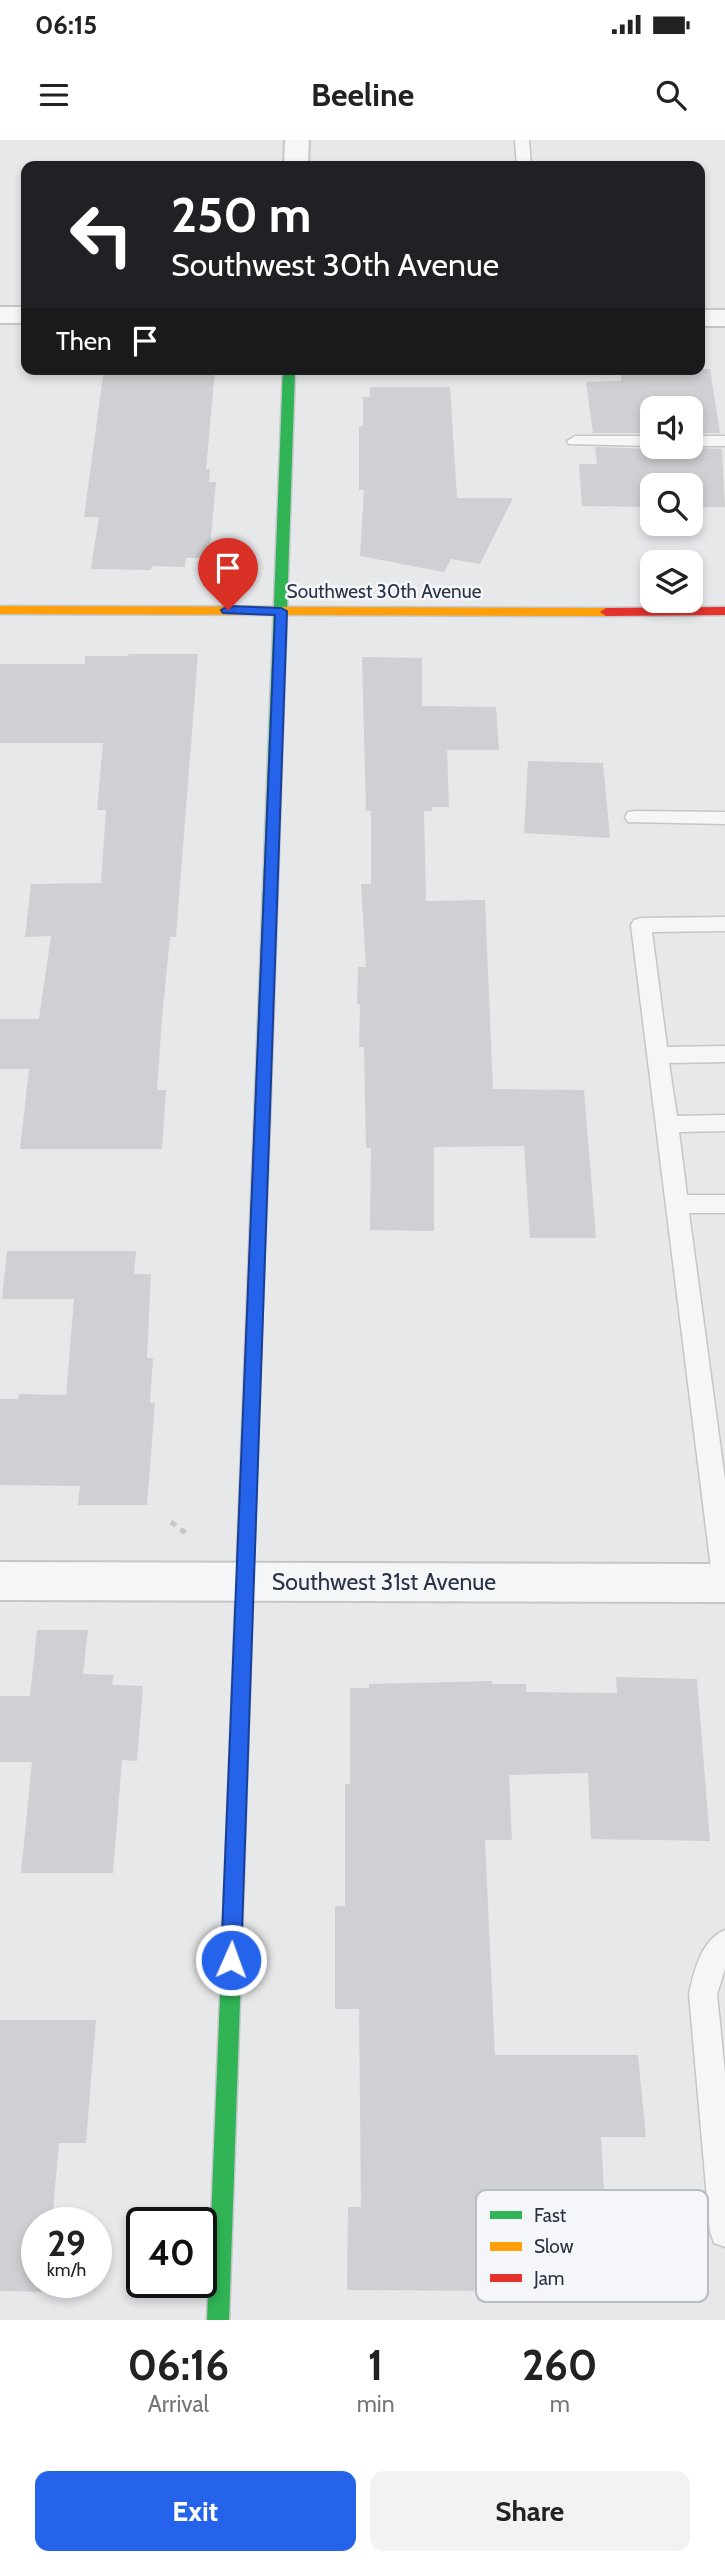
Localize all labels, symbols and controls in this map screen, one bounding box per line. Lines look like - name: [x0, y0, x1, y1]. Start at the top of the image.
- text: 06:15: [35, 9, 97, 41]
- text: Beeline: [311, 75, 414, 114]
- icon: menu: [35, 76, 73, 114]
- icon: search: [652, 76, 690, 114]
- text: 250 m: [171, 185, 311, 244]
- icon: left: [56, 189, 147, 280]
- text: Southwest 30th Avenue: [171, 245, 499, 284]
- icon: arrive: [126, 322, 164, 360]
- text: Then: [56, 325, 112, 357]
- map controls: [640, 396, 703, 613]
- button: sound: [640, 396, 703, 459]
- button: search: [640, 473, 703, 536]
- pin: [198, 538, 258, 610]
- icon: arrive: [209, 549, 247, 587]
- button: layers: [640, 550, 703, 613]
- street label: Southwest 30th Avenue: [287, 580, 482, 603]
- street label: Southwest 31st Avenue: [272, 1568, 496, 1596]
- position arrow: [194, 1923, 268, 1997]
- legend: [476, 2190, 708, 2302]
- text: Fast: [534, 2204, 567, 2227]
- speed limit sign: 40: [126, 2207, 217, 2298]
- text: 29: [47, 2222, 86, 2265]
- text: Slow: [534, 2235, 574, 2258]
- text: km/h: [47, 2259, 86, 2281]
- text: Jam: [533, 2267, 564, 2290]
- text: 06:16: [127, 2339, 229, 2391]
- text: 1: [368, 2339, 383, 2391]
- text: 260: [522, 2339, 597, 2391]
- text: Arrival: [148, 2390, 209, 2418]
- text: min: [357, 2390, 395, 2418]
- text: m: [550, 2390, 570, 2418]
- button: Exit: [35, 2471, 356, 2551]
- button: Share: [370, 2471, 690, 2551]

